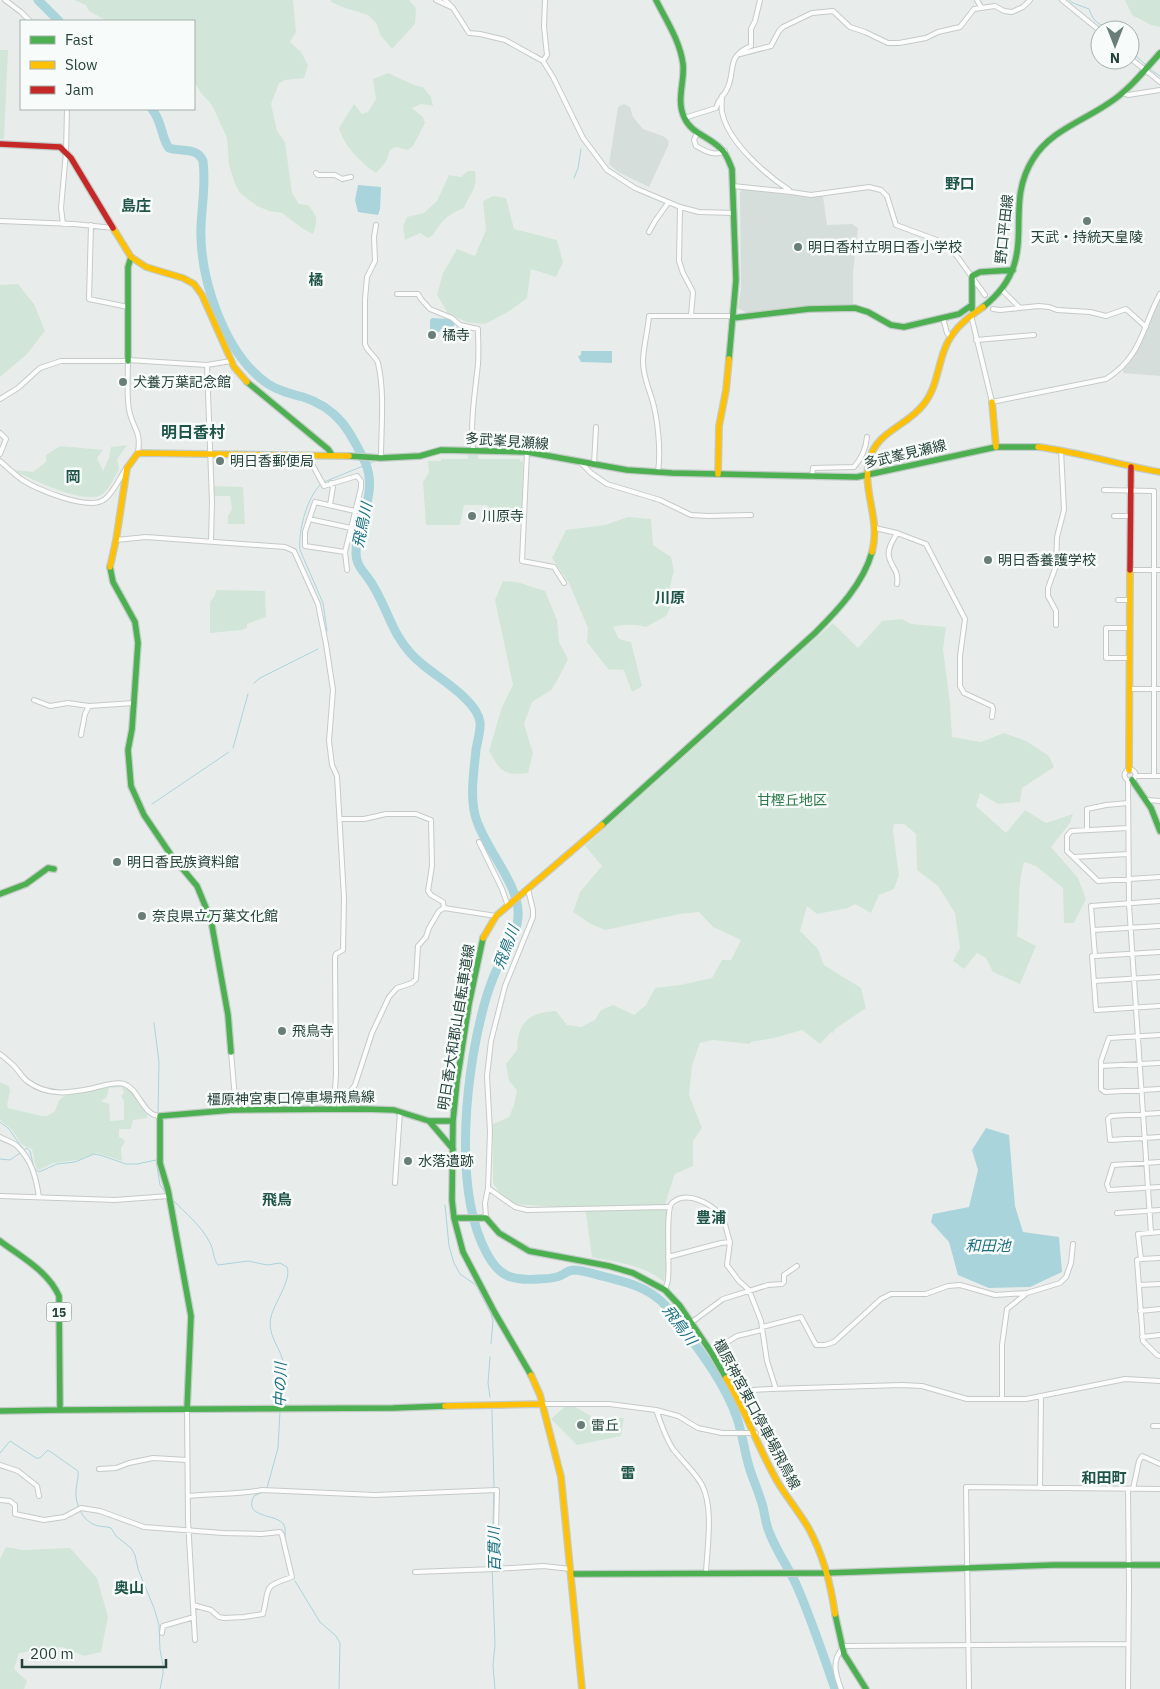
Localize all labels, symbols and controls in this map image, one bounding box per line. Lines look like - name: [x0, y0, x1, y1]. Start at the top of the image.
- legend: [20, 20, 195, 110]
- north arrow: [1090, 20, 1140, 70]
- text: Fast: [65, 30, 93, 49]
- text: N: [1110, 49, 1120, 67]
- text: Slow: [65, 55, 98, 74]
- text: Jam: [65, 80, 94, 99]
- district label: 野口: [945, 174, 975, 193]
- street label: 野口平田線: [991, 193, 1017, 265]
- district label: 島庄: [121, 196, 151, 215]
- marker: 天武・持統天皇陵: [1081, 215, 1093, 227]
- place label: 天武・持統天皇陵: [1031, 228, 1143, 246]
- place label: 明日香村立明日香小学校: [808, 238, 962, 256]
- marker: 明日香村立明日香小学校: [792, 241, 804, 253]
- district label: 橘: [308, 270, 324, 289]
- place label: 橘寺: [442, 326, 470, 344]
- marker: 橘寺: [426, 329, 438, 341]
- place label: 犬養万葉記念館: [133, 373, 231, 391]
- marker: 犬養万葉記念館: [117, 376, 129, 388]
- district label: 明日香村: [161, 422, 225, 442]
- street label: 多武峯見瀬線: [464, 429, 550, 453]
- street label: 多武峯見瀬線: [862, 436, 948, 472]
- place label: 明日香郵便局: [230, 452, 314, 470]
- marker: 明日香郵便局: [214, 455, 226, 467]
- district label: 岡: [65, 467, 81, 486]
- water label: 飛鳥川: [348, 499, 376, 549]
- place label: 川原寺: [482, 507, 524, 525]
- marker: 川原寺: [466, 510, 478, 522]
- place label: 明日香養護学校: [998, 551, 1096, 569]
- marker: 明日香養護学校: [982, 554, 994, 566]
- district label: 川原: [655, 588, 685, 607]
- park label: 甘樫丘地区: [757, 791, 827, 809]
- place label: 明日香民族資料館: [127, 853, 239, 871]
- marker: 明日香民族資料館: [111, 856, 123, 868]
- place label: 奈良県立万葉文化館: [152, 907, 278, 925]
- marker: 奈良県立万葉文化館: [136, 910, 148, 922]
- water label: 飛鳥川: [489, 921, 524, 971]
- street label: 明日香大和郡山自転車道線: [434, 943, 478, 1111]
- place label: 飛鳥寺: [292, 1022, 334, 1040]
- marker: 飛鳥寺: [276, 1025, 288, 1037]
- street label: 橿原神宮東口停車場飛鳥線: [207, 1088, 375, 1108]
- place label: 水落遺跡: [418, 1152, 474, 1170]
- marker: 水落遺跡: [402, 1155, 414, 1167]
- district label: 飛鳥: [262, 1190, 292, 1209]
- district label: 豊浦: [696, 1208, 726, 1227]
- water label: 和田池: [965, 1236, 1012, 1255]
- water label: 飛鳥川: [659, 1301, 702, 1350]
- road number: 15: [46, 1302, 72, 1321]
- street label: 橿原神宮東口停車場飛鳥線: [710, 1336, 804, 1492]
- water label: 中の川: [270, 1360, 290, 1408]
- place label: 雷丘: [591, 1416, 619, 1434]
- marker: 雷丘: [575, 1419, 587, 1431]
- district label: 雷: [620, 1463, 636, 1482]
- district label: 和田町: [1081, 1468, 1127, 1487]
- water label: 百貫川: [484, 1524, 504, 1572]
- district label: 奥山: [114, 1578, 144, 1597]
- scale bar: [22, 1636, 166, 1668]
- text: 200 m: [30, 1644, 74, 1663]

